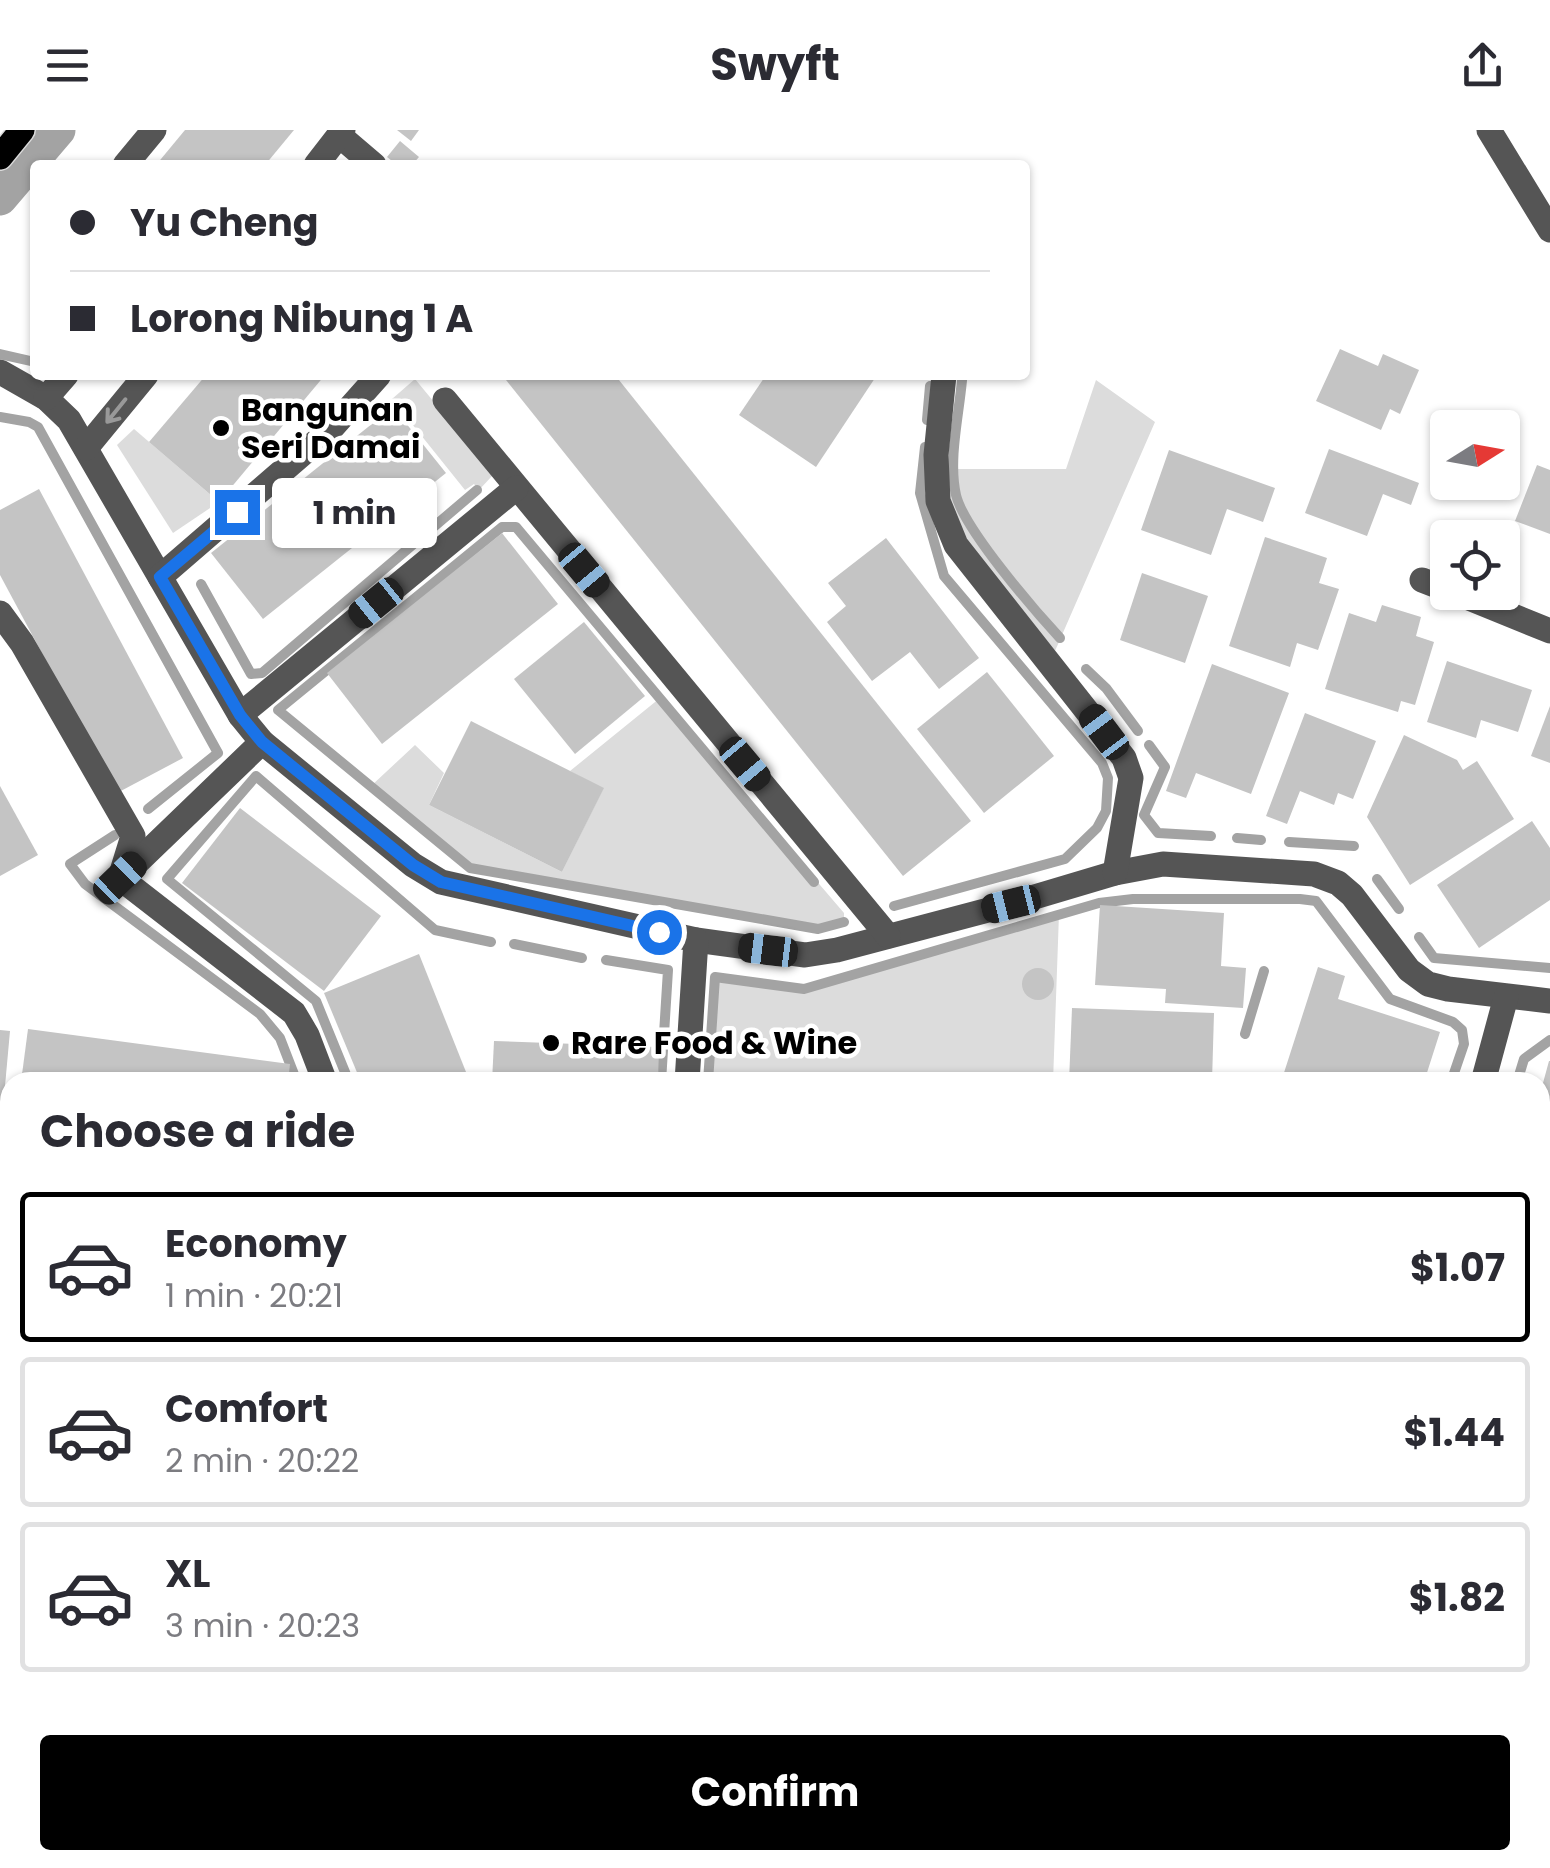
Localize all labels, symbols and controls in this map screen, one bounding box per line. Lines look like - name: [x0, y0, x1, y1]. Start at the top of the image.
- text: Swyft: [710, 33, 840, 96]
- icon: menu: [40, 38, 95, 93]
- icon: share: [1455, 38, 1510, 93]
- text: Yu Cheng: [130, 196, 319, 249]
- text: Lorong Nibung 1 A: [130, 292, 473, 345]
- place label: Bangunan Seri Damai: [241, 387, 420, 469]
- one-way arrow: [105, 398, 127, 424]
- north arrow: [1430, 410, 1520, 500]
- map controls: [1430, 410, 1520, 610]
- marker: Bangunan Seri Damai: [210, 417, 232, 439]
- callout: 1 min: [272, 477, 437, 547]
- route end: [215, 490, 260, 535]
- text: 1 min: [313, 490, 396, 535]
- button: locate: [1430, 520, 1520, 610]
- car: [553, 537, 615, 603]
- car: [343, 572, 409, 634]
- car: [1074, 699, 1134, 765]
- car: [714, 731, 776, 797]
- car: [88, 846, 152, 910]
- car: [978, 882, 1044, 926]
- route start: [637, 910, 682, 955]
- car: [736, 931, 800, 969]
- place label: Rare Food & Wine: [571, 1020, 857, 1065]
- marker: Rare Food & Wine: [540, 1032, 562, 1054]
- text: Choose a ride: [40, 1100, 355, 1163]
- text: Economy: [165, 1217, 347, 1270]
- icon: car: [45, 1222, 135, 1312]
- text: $1.07: [1410, 1241, 1505, 1294]
- text: 1 min · 20:21: [165, 1273, 343, 1318]
- text: Comfort: [165, 1382, 328, 1435]
- icon: car: [45, 1387, 135, 1477]
- text: $1.44: [1404, 1406, 1505, 1459]
- text: 2 min · 20:22: [165, 1438, 359, 1483]
- text: XL: [165, 1547, 210, 1600]
- icon: car: [45, 1552, 135, 1642]
- text: $1.82: [1409, 1571, 1505, 1624]
- text: 3 min · 20:23: [165, 1603, 360, 1648]
- button: Confirm: [40, 1735, 1510, 1850]

